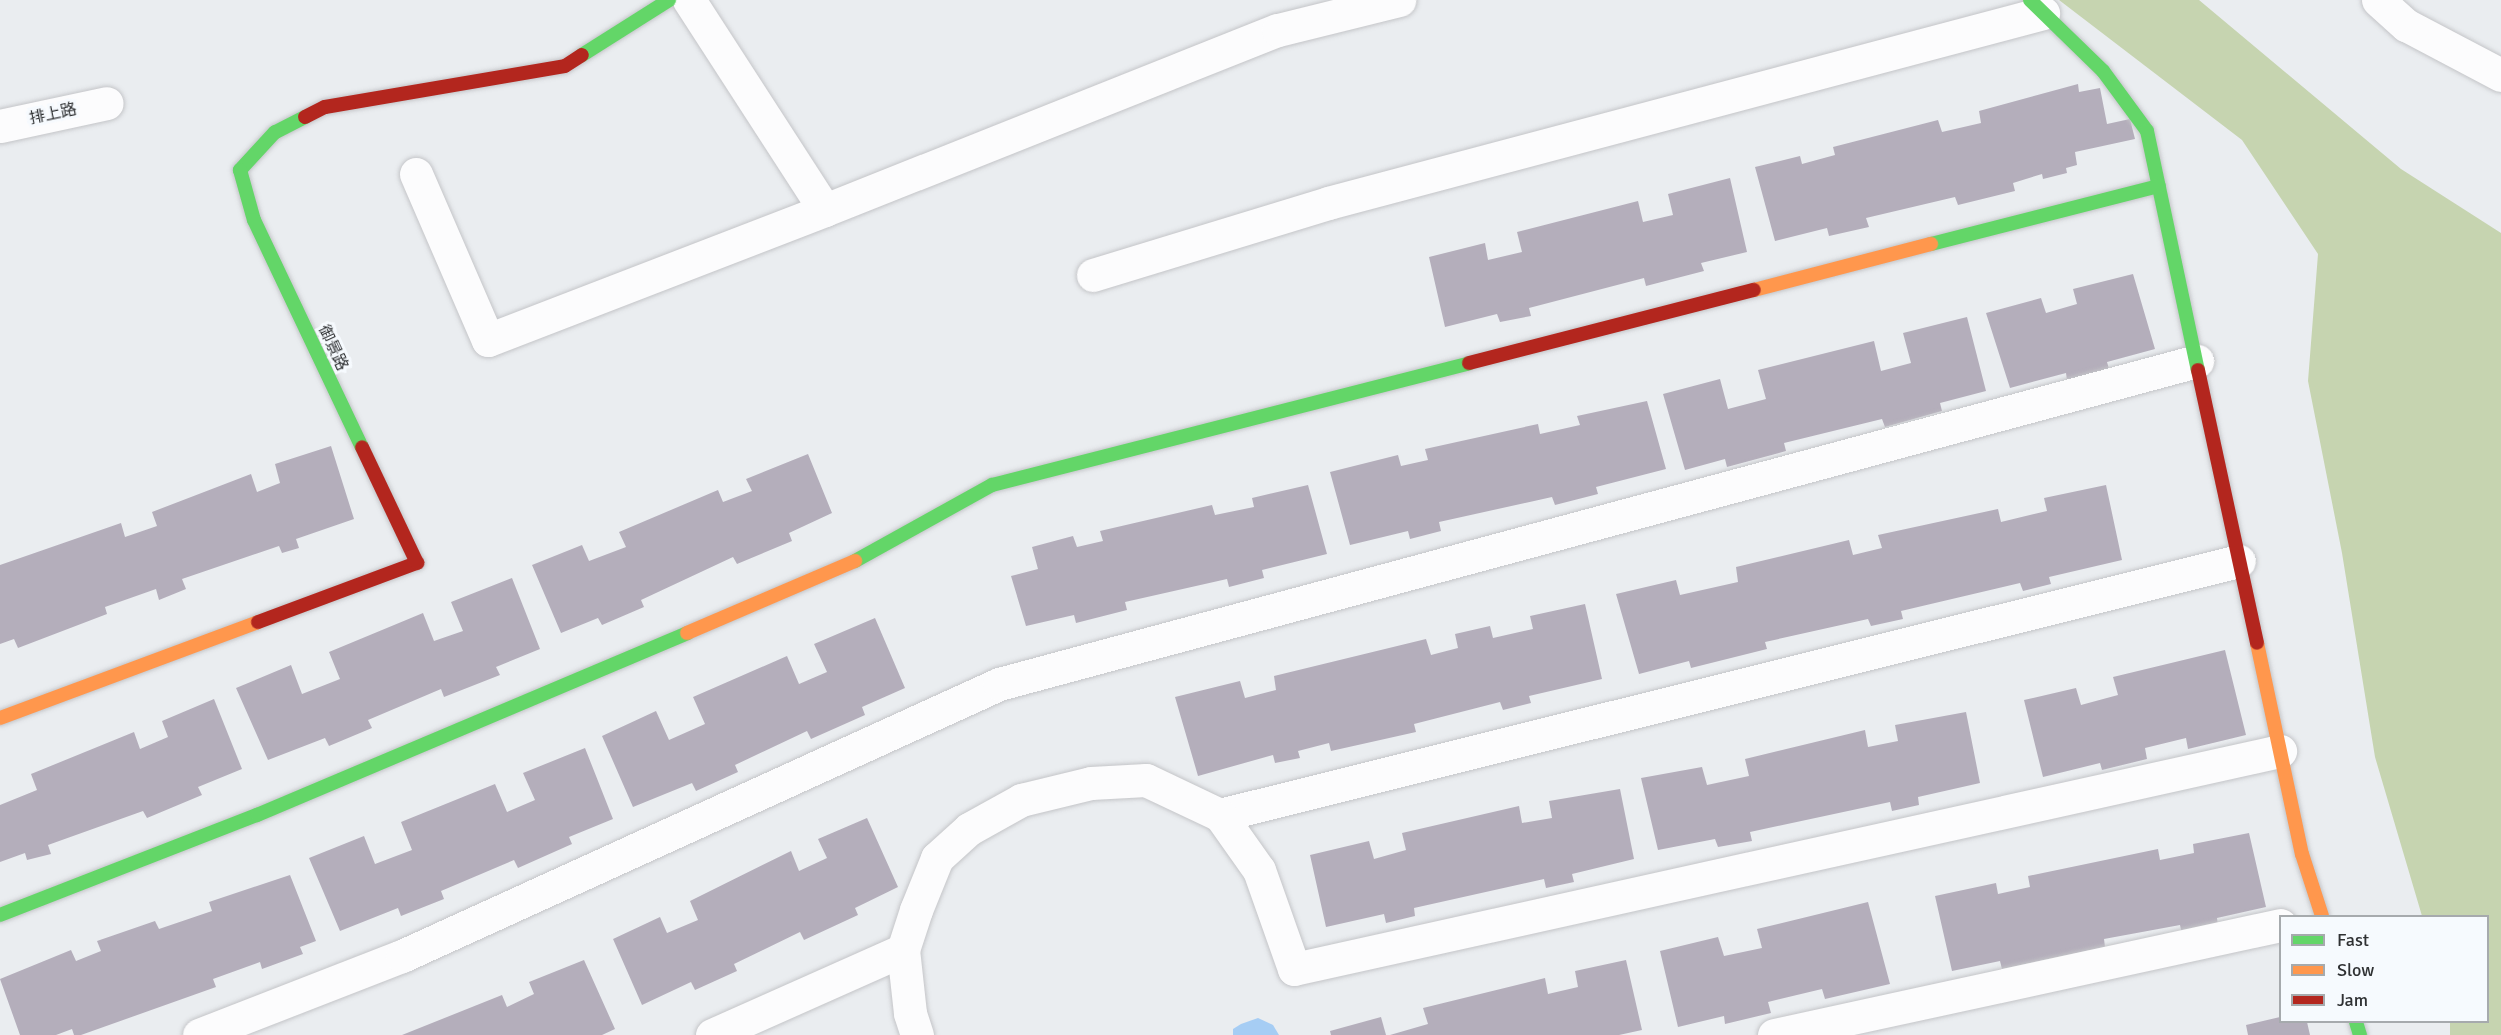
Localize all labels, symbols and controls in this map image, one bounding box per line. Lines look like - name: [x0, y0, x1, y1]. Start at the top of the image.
- street label: 排上路: [28, 100, 78, 128]
- street label: 御景路: [314, 322, 352, 374]
- legend: [2279, 915, 2489, 1023]
- text: Fast: [2337, 929, 2369, 951]
- text: Slow: [2337, 959, 2374, 981]
- text: Jam: [2337, 989, 2368, 1011]

